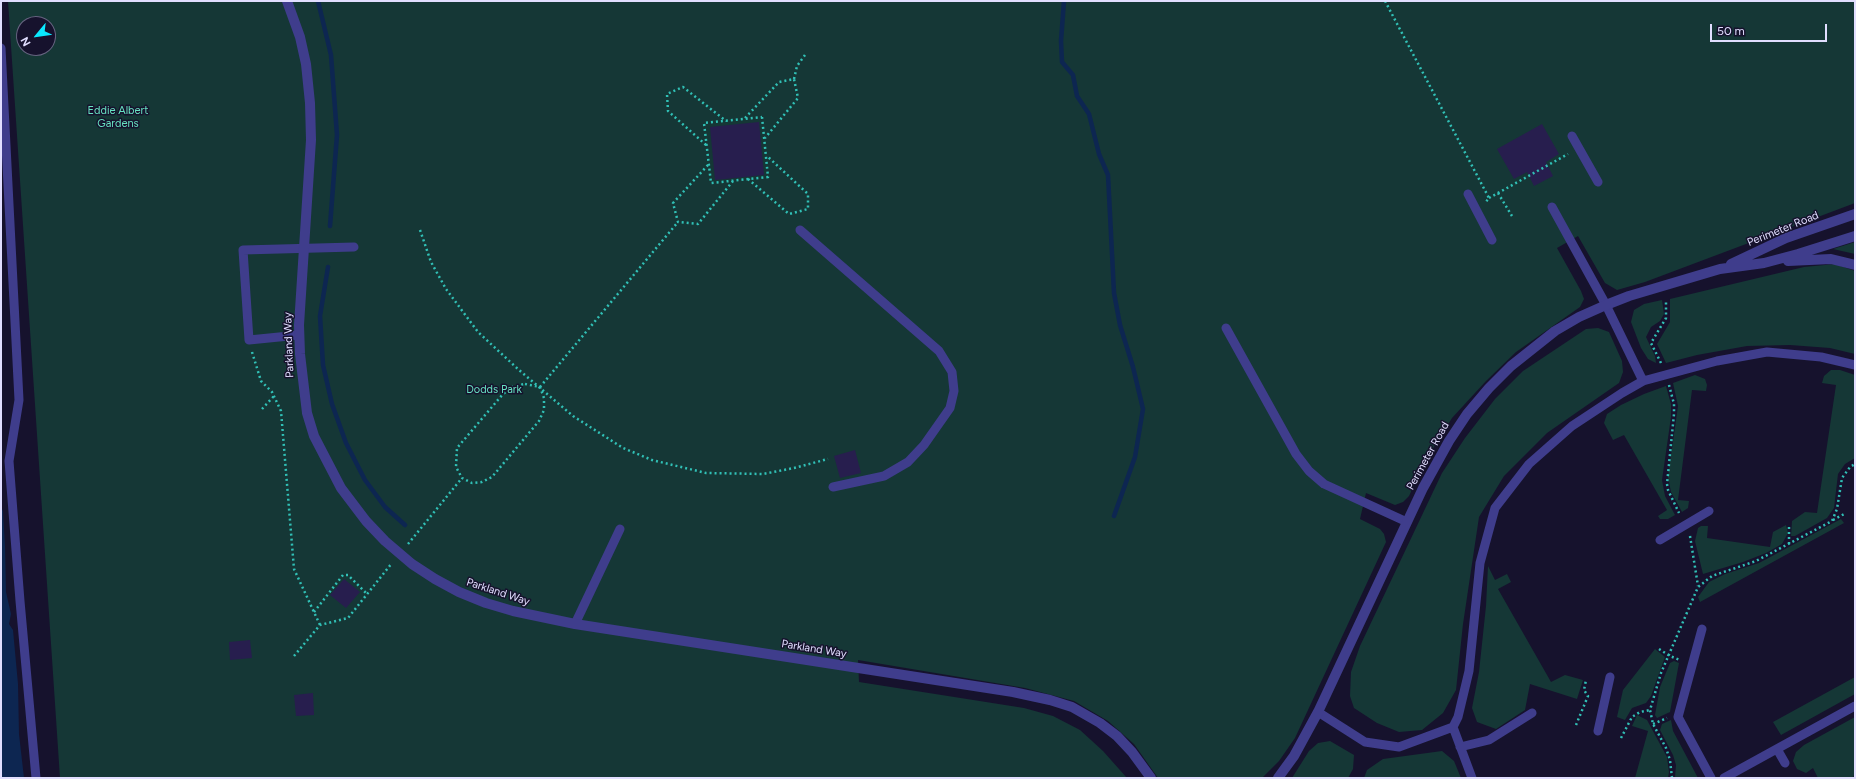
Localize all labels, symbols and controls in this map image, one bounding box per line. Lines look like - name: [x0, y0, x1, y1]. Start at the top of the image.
- north arrow: [16, 16, 56, 56]
- scale bar: [1712, 16, 1829, 42]
- text: 50 m: [1717, 24, 1745, 38]
- text: N: [18, 35, 34, 48]
- park label: Eddie Albert Gardens: [88, 104, 148, 130]
- street label: Perimeter Road: [1745, 209, 1821, 249]
- street label: Parkland Way: [281, 312, 297, 378]
- park label: Dodds Park: [466, 383, 522, 397]
- street label: Perimeter Road: [1404, 420, 1452, 492]
- street label: Parkland Way: [465, 576, 531, 608]
- street label: Parkland Way: [781, 637, 847, 661]

